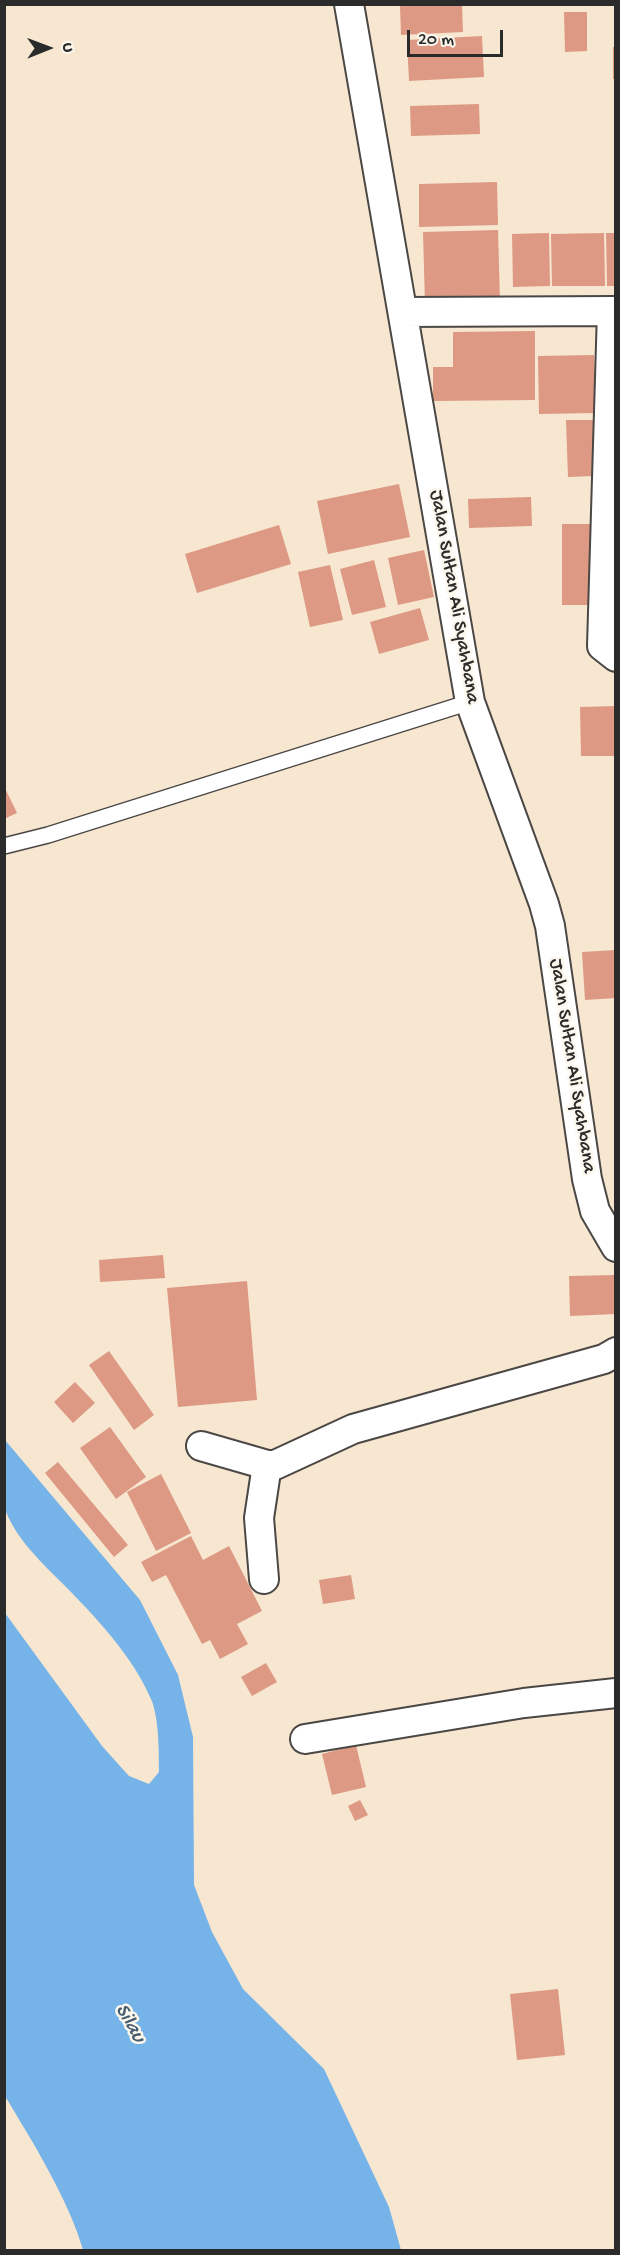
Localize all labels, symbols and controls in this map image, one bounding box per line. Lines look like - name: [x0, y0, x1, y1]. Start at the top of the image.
- north arrow: [18, 18, 78, 78]
- scale bar: [410, 18, 506, 56]
- text: 20 m: [418, 30, 454, 51]
- text: U: [57, 43, 76, 52]
- street label: Jalan Sultan Ali Syahbana: [422, 488, 484, 706]
- street label: Jalan Sultan Ali Syahbana: [542, 957, 600, 1175]
- water label: Silau: [108, 2000, 150, 2048]

